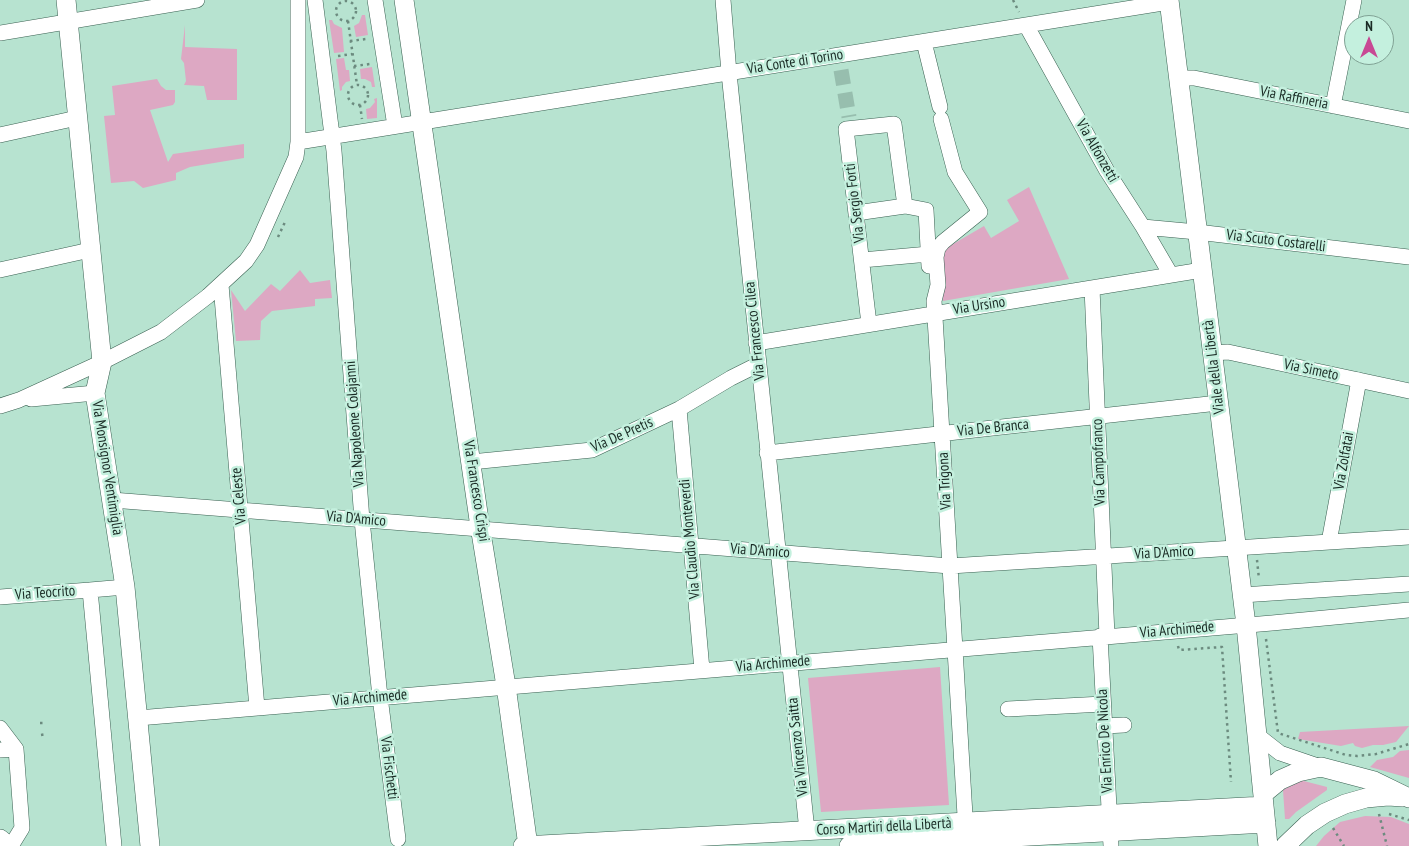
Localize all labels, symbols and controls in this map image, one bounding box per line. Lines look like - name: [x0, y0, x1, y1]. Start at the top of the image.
- north arrow: [1344, 15, 1394, 65]
- text: N: [1365, 17, 1373, 35]
- street label: Via Conte di Torino: [746, 46, 844, 78]
- street label: Via Raffineria: [1258, 83, 1330, 113]
- street label: Via Alfonzetti: [1072, 116, 1122, 186]
- street label: Via Sergio Forti: [841, 162, 869, 244]
- street label: Via Scuto Costarelli: [1225, 226, 1327, 256]
- street label: Via Francesco Cilea: [741, 281, 769, 381]
- street label: Via Ursino: [952, 293, 1006, 319]
- street label: Viale della Libertà: [1199, 319, 1229, 415]
- street label: Via Simeto: [1282, 355, 1340, 385]
- street label: Via Napoleone Colajanni: [342, 360, 368, 488]
- street label: Via Monsignor Ventimiglia: [87, 400, 127, 536]
- street label: Via De Pretis: [588, 413, 656, 457]
- street label: Via De Branca: [956, 415, 1030, 441]
- street label: Via Campofranco: [1088, 418, 1110, 506]
- street label: Via Zolfatai: [1330, 431, 1358, 491]
- street label: Via Francesco Crispi: [459, 439, 493, 543]
- street label: Via Trigona: [935, 452, 955, 510]
- street label: Via Celeste: [228, 467, 250, 525]
- street label: Via Claudio Monteverdi: [676, 478, 704, 600]
- street label: Via D'Amico: [325, 507, 387, 531]
- street label: Via D'Amico: [730, 540, 790, 562]
- street label: Via D'Amico: [1134, 542, 1194, 564]
- street label: Via Teocrito: [14, 582, 76, 604]
- street label: Via Archimede: [1139, 618, 1215, 642]
- street label: Via Archimede: [735, 652, 811, 676]
- street label: Via Archimede: [332, 686, 408, 710]
- street label: Via Enrico De Nicola: [1093, 689, 1117, 793]
- street label: Via Vincenzo Saitta: [784, 697, 812, 797]
- street label: Via Fischetti: [376, 735, 402, 801]
- street label: Corso Martiri della Libertà: [816, 814, 952, 840]

